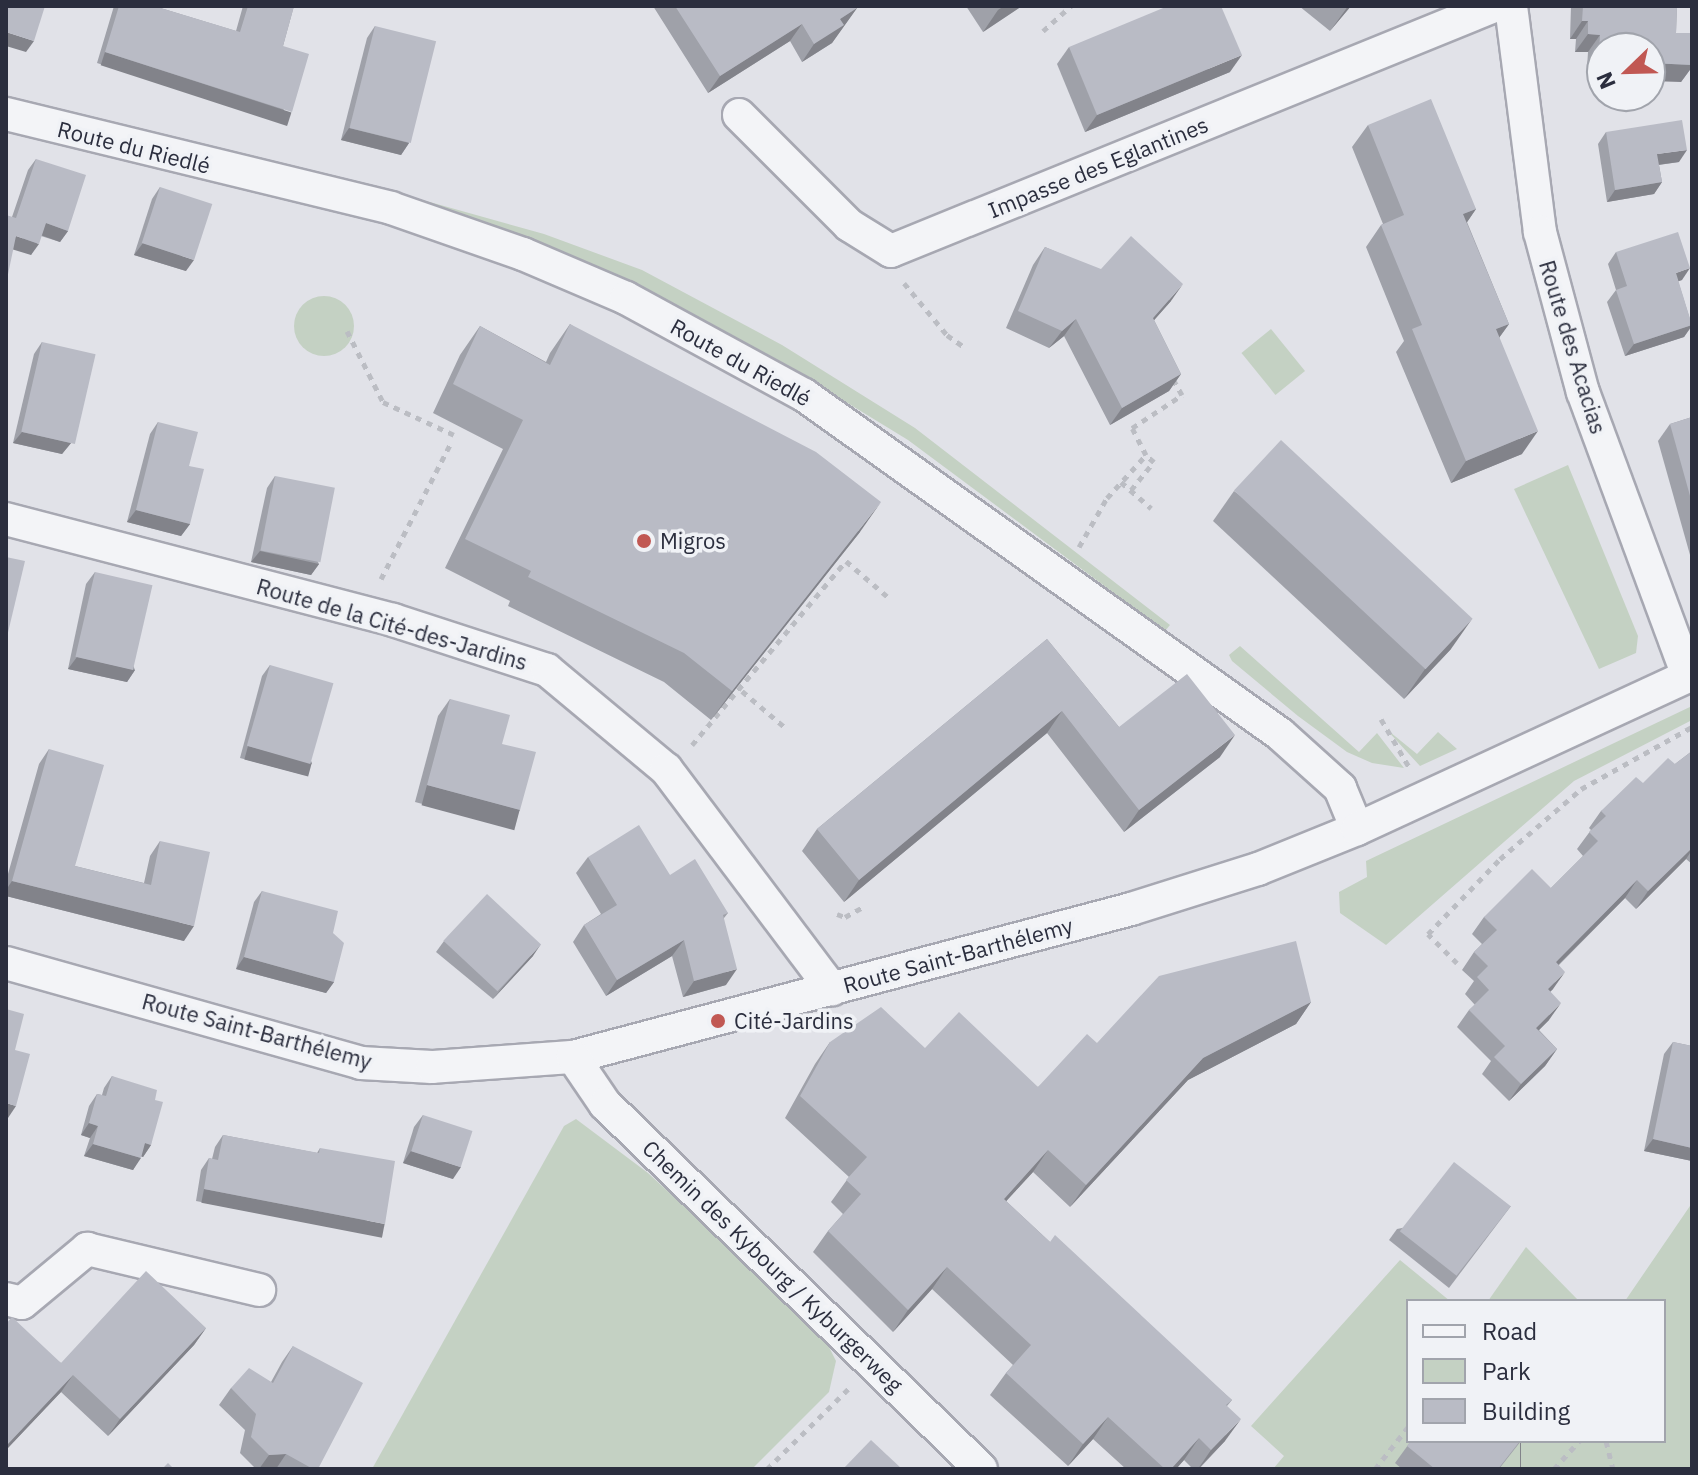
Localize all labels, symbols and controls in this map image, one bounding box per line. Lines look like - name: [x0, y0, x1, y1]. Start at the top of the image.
- north arrow: [1586, 32, 1666, 112]
- text: N: [1589, 68, 1622, 94]
- street label: Impasse des Eglantines: [984, 111, 1212, 223]
- street label: Route du Riedlé: [55, 115, 213, 179]
- street label: Route des Acacias: [1534, 257, 1612, 437]
- street label: Route du Riedlé: [666, 313, 816, 411]
- place label: Migros: [660, 528, 726, 554]
- marker: Migros: [635, 532, 653, 550]
- street label: Route de la Cité-des-Jardins: [254, 573, 530, 675]
- street label: Route Saint-Barthélemy: [840, 912, 1076, 998]
- street label: Route Saint-Barthélemy: [139, 988, 375, 1074]
- place label: Cité-Jardins: [734, 1008, 854, 1034]
- marker: Cité-Jardins: [709, 1012, 727, 1030]
- street label: Chemin des Kybourg / Kyburgerweg: [637, 1134, 909, 1398]
- legend: [1406, 1299, 1666, 1443]
- text: Road: [1482, 1315, 1537, 1347]
- text: Park: [1482, 1355, 1531, 1387]
- text: Building: [1482, 1395, 1570, 1427]

